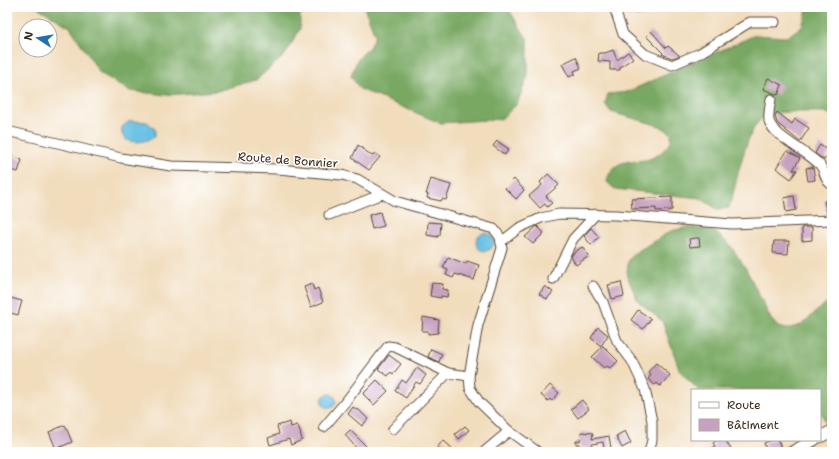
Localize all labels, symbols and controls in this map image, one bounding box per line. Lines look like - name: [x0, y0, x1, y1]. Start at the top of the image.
- north arrow: [18, 18, 58, 58]
- text: N: [20, 30, 37, 42]
- street label: Route de Bonnier: [237, 149, 339, 172]
- legend: [691, 389, 821, 441]
- text: Route: [727, 397, 761, 413]
- text: Bâtiment: [727, 417, 779, 433]

